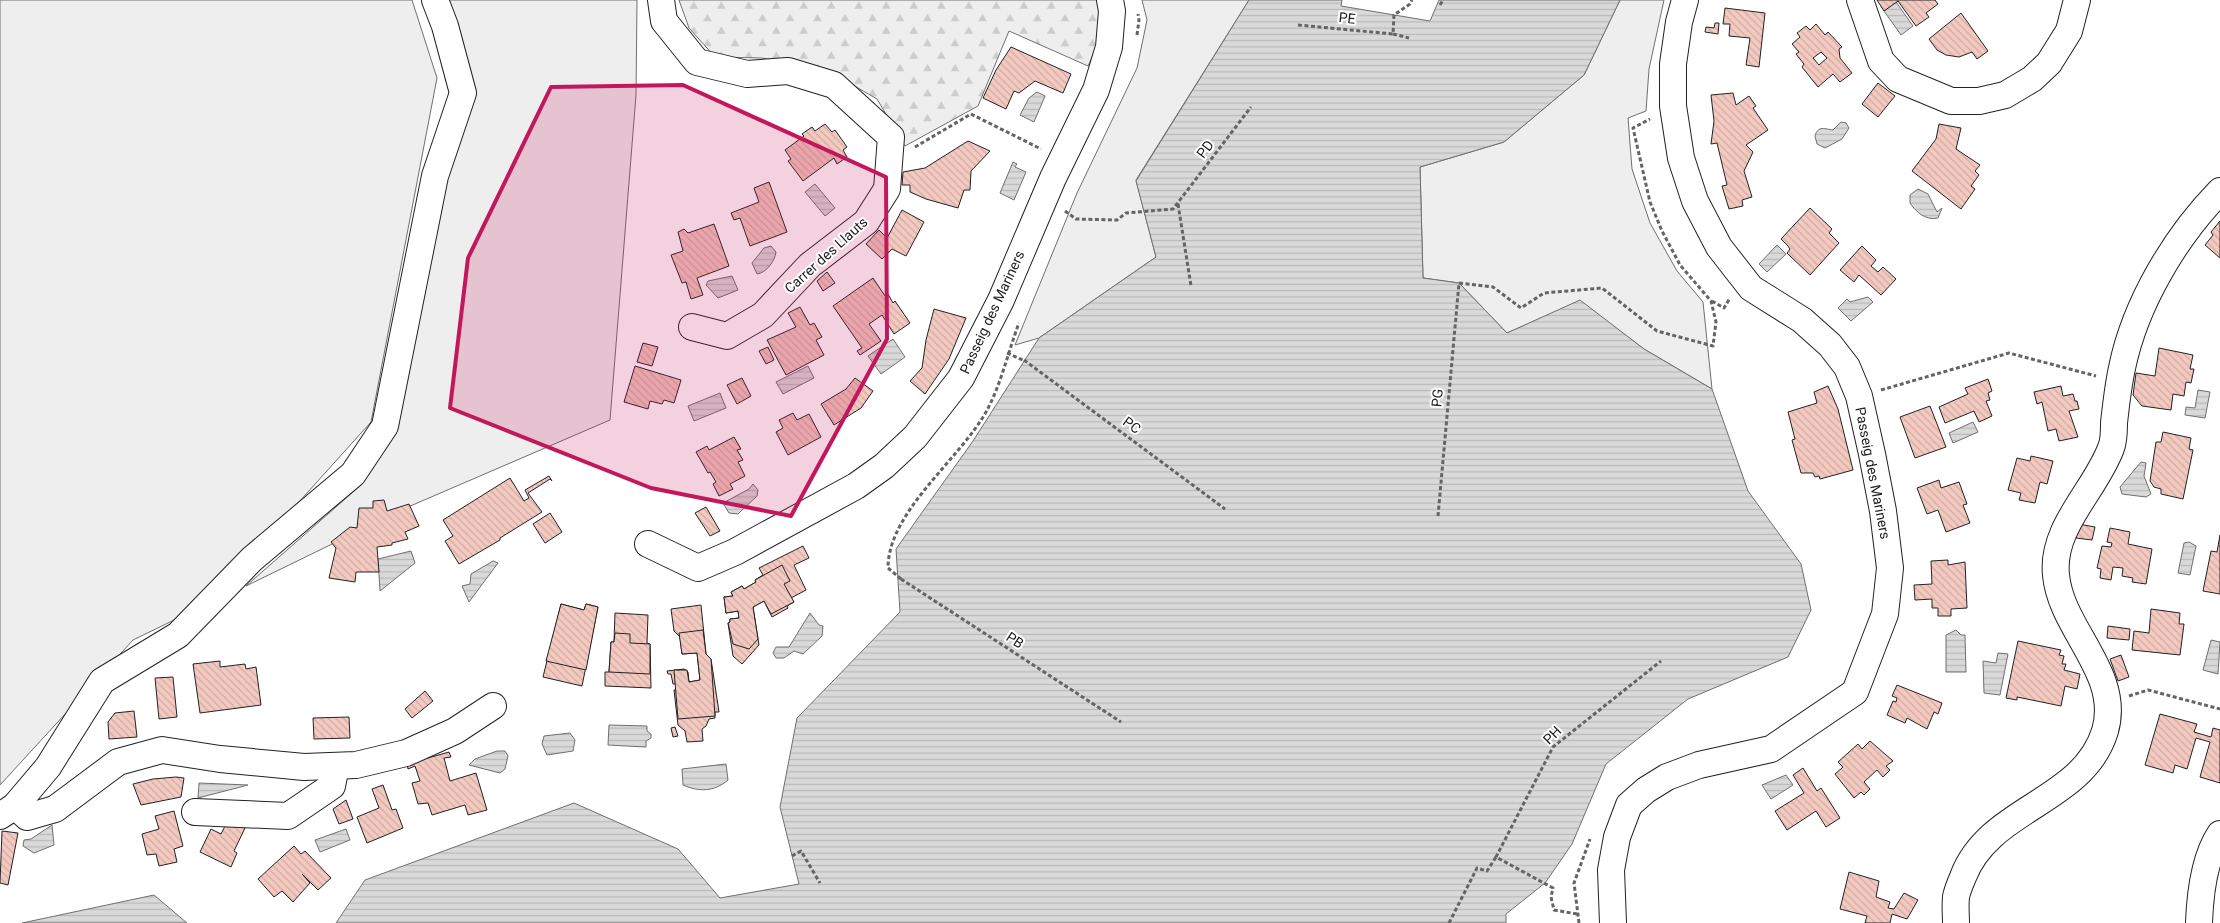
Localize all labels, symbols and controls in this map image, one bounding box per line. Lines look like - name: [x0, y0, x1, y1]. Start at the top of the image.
- street label: PE: [1338, 9, 1356, 27]
- street label: PD: [1193, 137, 1217, 161]
- street label: Carrer des Llauts: [781, 214, 871, 296]
- street label: Passeig des Mariners: [956, 248, 1028, 376]
- street label: PG: [1428, 388, 1446, 408]
- street label: Passeig des Mariners: [1852, 406, 1894, 540]
- street label: PC: [1120, 413, 1144, 437]
- street label: PB: [1003, 629, 1027, 651]
- street label: PH: [1540, 723, 1564, 747]

